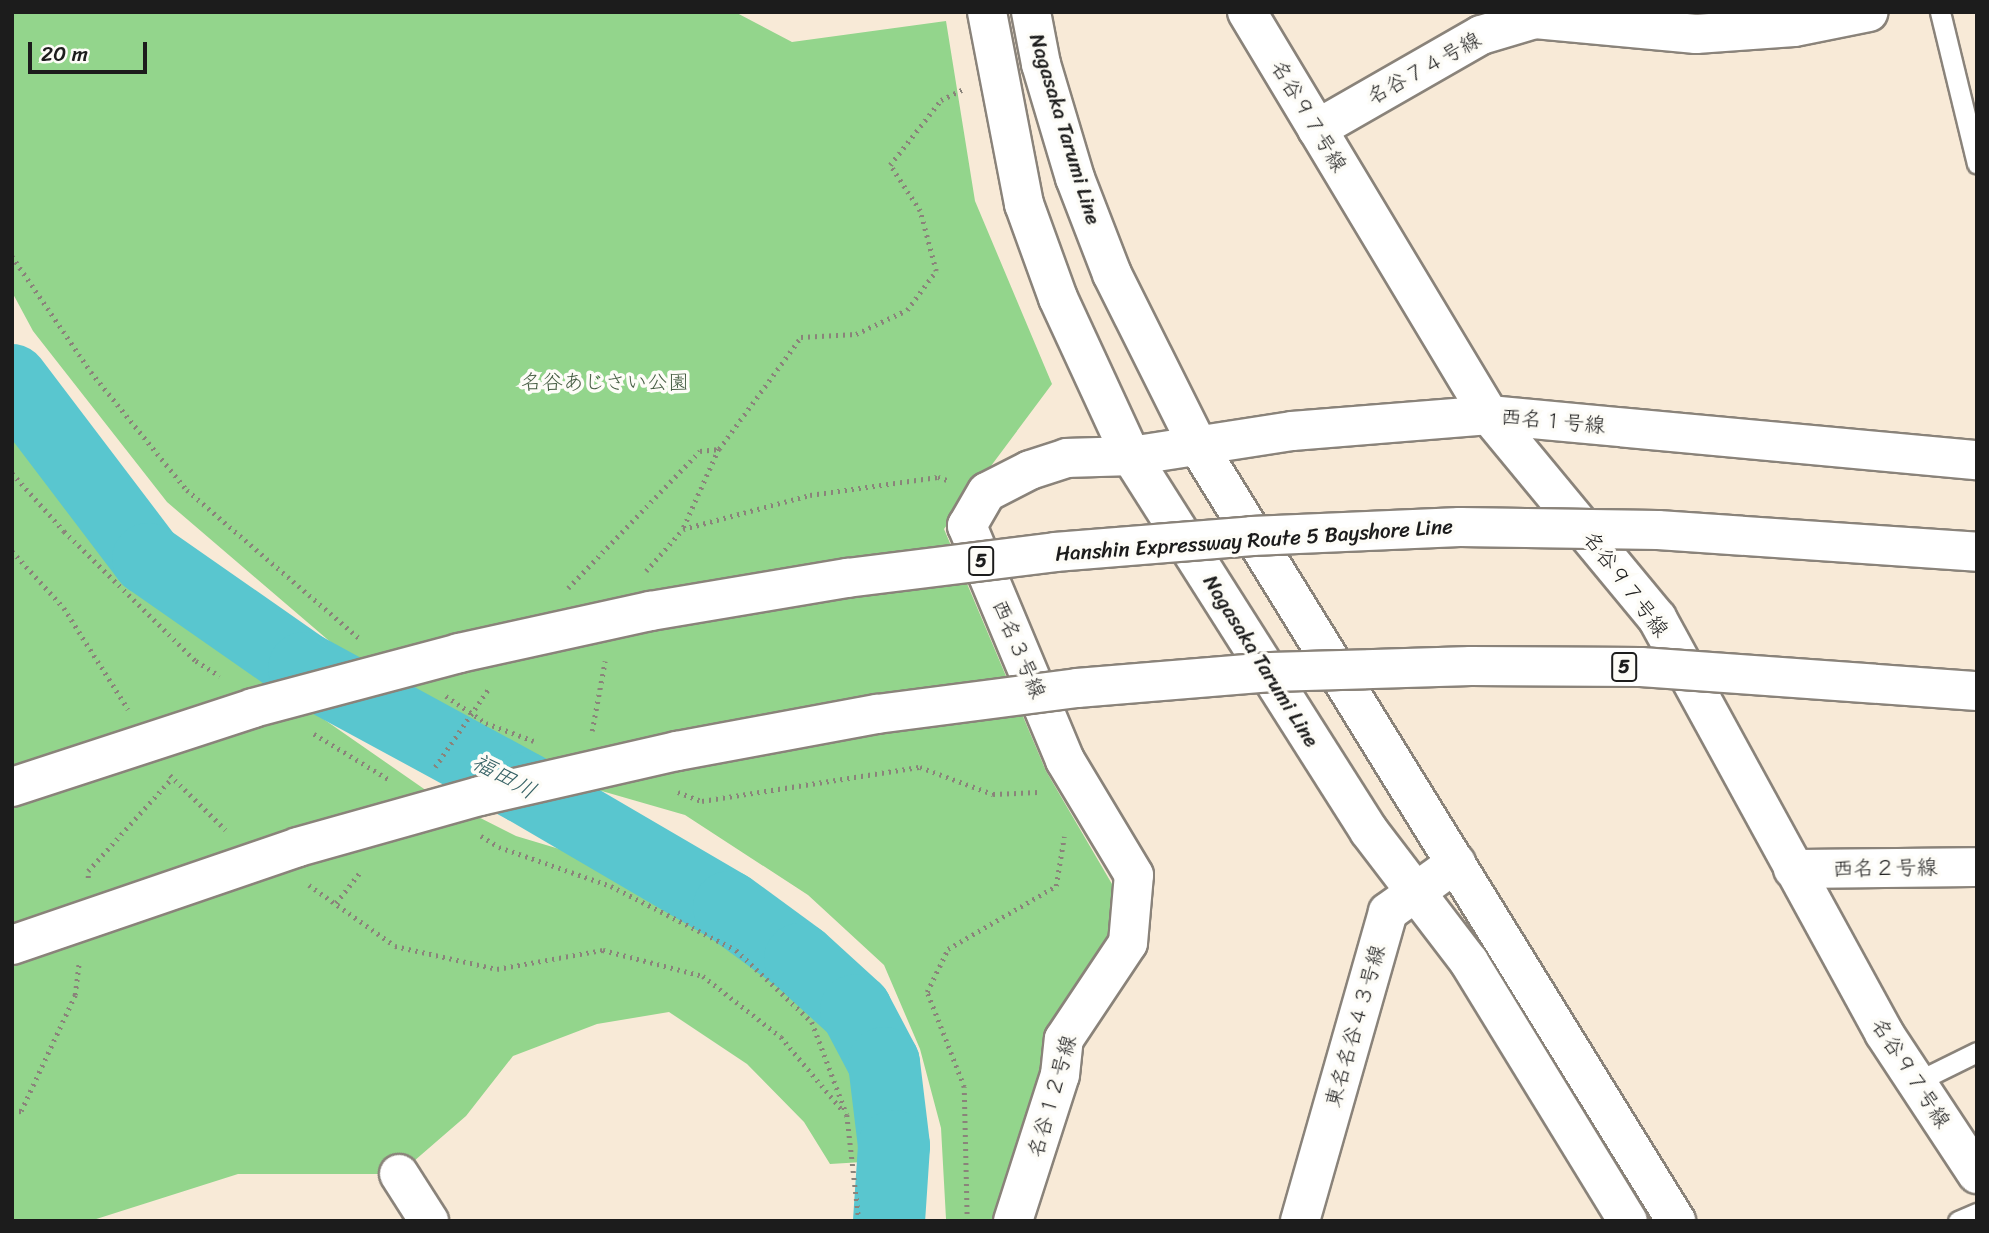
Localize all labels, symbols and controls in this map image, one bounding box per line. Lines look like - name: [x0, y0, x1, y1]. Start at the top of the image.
- street label: 名谷７４号線: [1363, 26, 1485, 110]
- scale bar: [32, 28, 150, 72]
- street label: Nagasaka Tarumi Line: [1024, 30, 1106, 228]
- text: 20 m: [41, 35, 88, 73]
- street label: 名谷９７号線: [1266, 56, 1352, 176]
- park label: 名谷あじさい公園: [521, 369, 689, 395]
- street label: 西名１号線: [1500, 404, 1606, 438]
- street label: Hanshin Expressway Route 5 Bayshore Line: [1054, 514, 1454, 566]
- street label: 名谷９７号線: [1578, 526, 1674, 642]
- road number: 5: [967, 546, 995, 576]
- street label: Nagasaka Tarumi Line: [1198, 570, 1324, 752]
- street label: 西名３号線: [987, 596, 1051, 702]
- road number: 5: [1610, 652, 1638, 682]
- water label: 福田川: [467, 748, 541, 806]
- street label: 西名２号線: [1832, 854, 1938, 882]
- street label: 東名名谷４３号線: [1320, 942, 1390, 1110]
- street label: 名谷９７号線: [1866, 1013, 1956, 1133]
- street label: 名谷１２号線: [1023, 1032, 1081, 1160]

